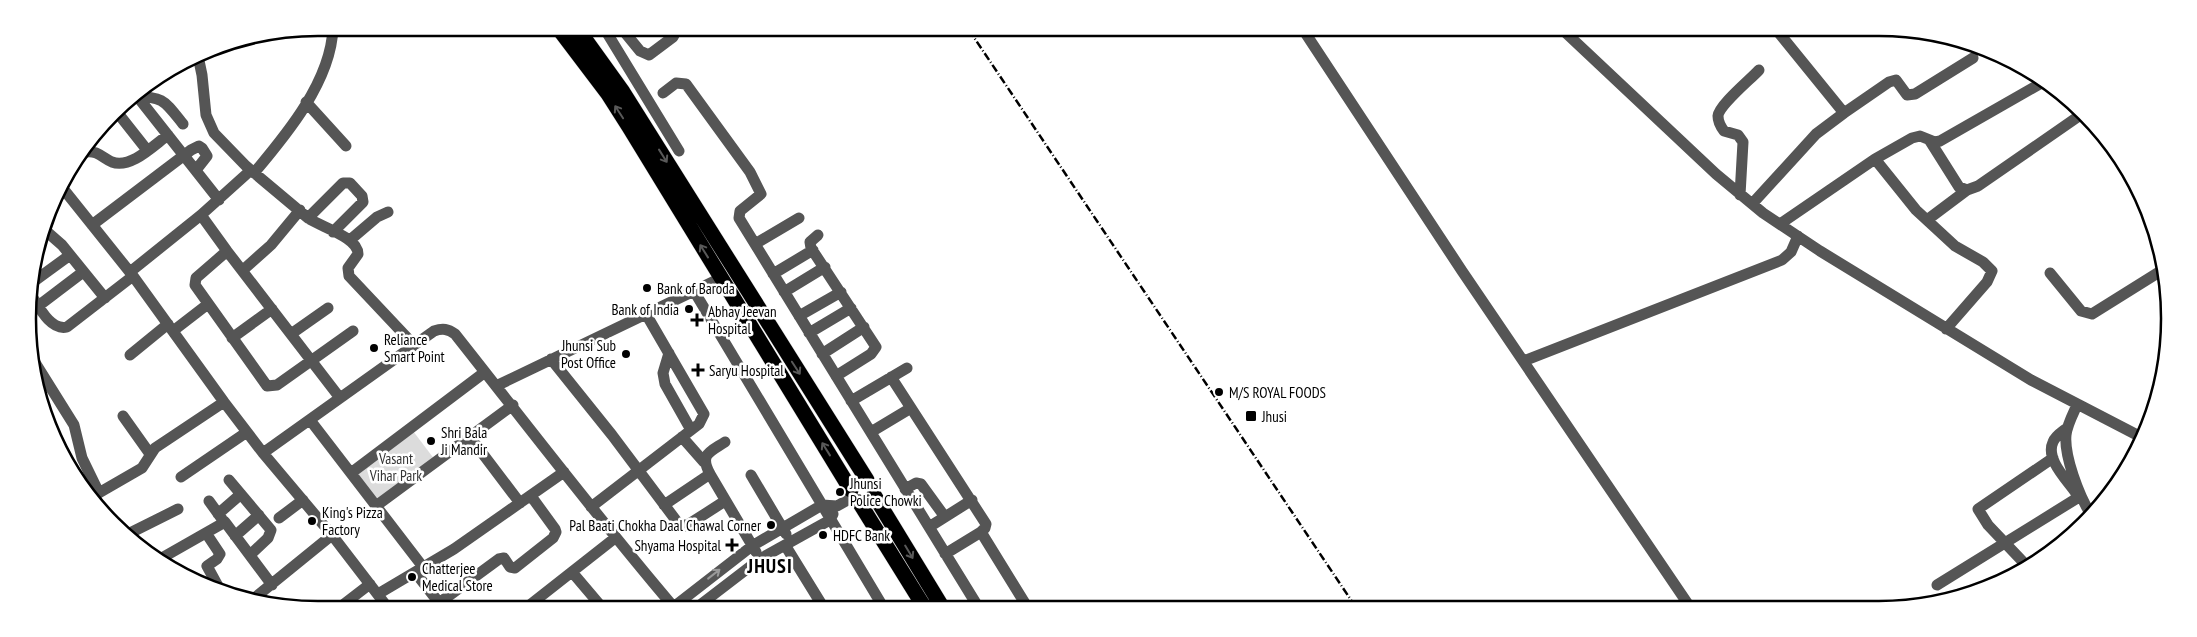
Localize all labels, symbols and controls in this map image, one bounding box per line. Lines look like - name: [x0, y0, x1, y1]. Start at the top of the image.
- one-way arrow: [614, 105, 625, 119]
- one-way arrow: [657, 149, 668, 163]
- one-way arrow: [698, 244, 708, 258]
- place label: Bank of Baroda: [657, 279, 735, 298]
- marker: Bank of Baroda: [641, 282, 653, 294]
- place label: Bank of India: [612, 300, 679, 319]
- place label: Abhay Jeevan Hospital: [708, 302, 777, 338]
- marker: Bank of India: [683, 303, 695, 315]
- marker: Abhay Jeevan Hospital: [690, 313, 704, 327]
- place label: Reliance Smart Point: [384, 330, 445, 366]
- place label: Jhunsi Sub Post Office: [561, 336, 616, 372]
- marker: Reliance Smart Point: [368, 342, 380, 354]
- marker: Jhunsi Sub Post Office: [620, 348, 632, 360]
- one-way arrow: [791, 360, 801, 374]
- place label: Saryu Hospital: [709, 361, 784, 380]
- marker: Saryu Hospital: [691, 363, 705, 377]
- place label: M/S ROYAL FOODS: [1229, 383, 1326, 402]
- marker: M/S ROYAL FOODS: [1213, 386, 1225, 398]
- place label: Jhusi: [1261, 407, 1287, 426]
- marker: Jhusi: [1244, 409, 1258, 423]
- place label: Shri Bala Ji Mandir: [440, 423, 488, 459]
- marker: Shri Bala Ji Mandir: [425, 435, 437, 447]
- one-way arrow: [820, 442, 830, 456]
- park label: Vasant Vihar Park: [369, 449, 422, 485]
- place label: Jhunsi Police Chowki: [849, 474, 922, 510]
- marker: Jhunsi Police Chowki: [834, 486, 846, 498]
- place label: King's Pizza Factory: [322, 503, 383, 539]
- marker: King's Pizza Factory: [306, 515, 318, 527]
- place label: Pal Baati Chokha Daal Chawal Corner: [569, 516, 762, 535]
- marker: Pal Baati Chokha Daal Chawal Corner: [765, 519, 777, 531]
- place label: HDFC Bank: [833, 526, 890, 545]
- marker: HDFC Bank: [817, 529, 829, 541]
- place label: Shyama Hospital: [634, 536, 721, 555]
- marker: Shyama Hospital: [725, 538, 739, 552]
- one-way arrow: [904, 544, 914, 558]
- district label: JHUSI: [746, 553, 793, 579]
- place label: Chatterjee Medical Store: [422, 559, 493, 595]
- one-way arrow: [707, 568, 720, 579]
- marker: Chatterjee Medical Store: [406, 571, 418, 583]

